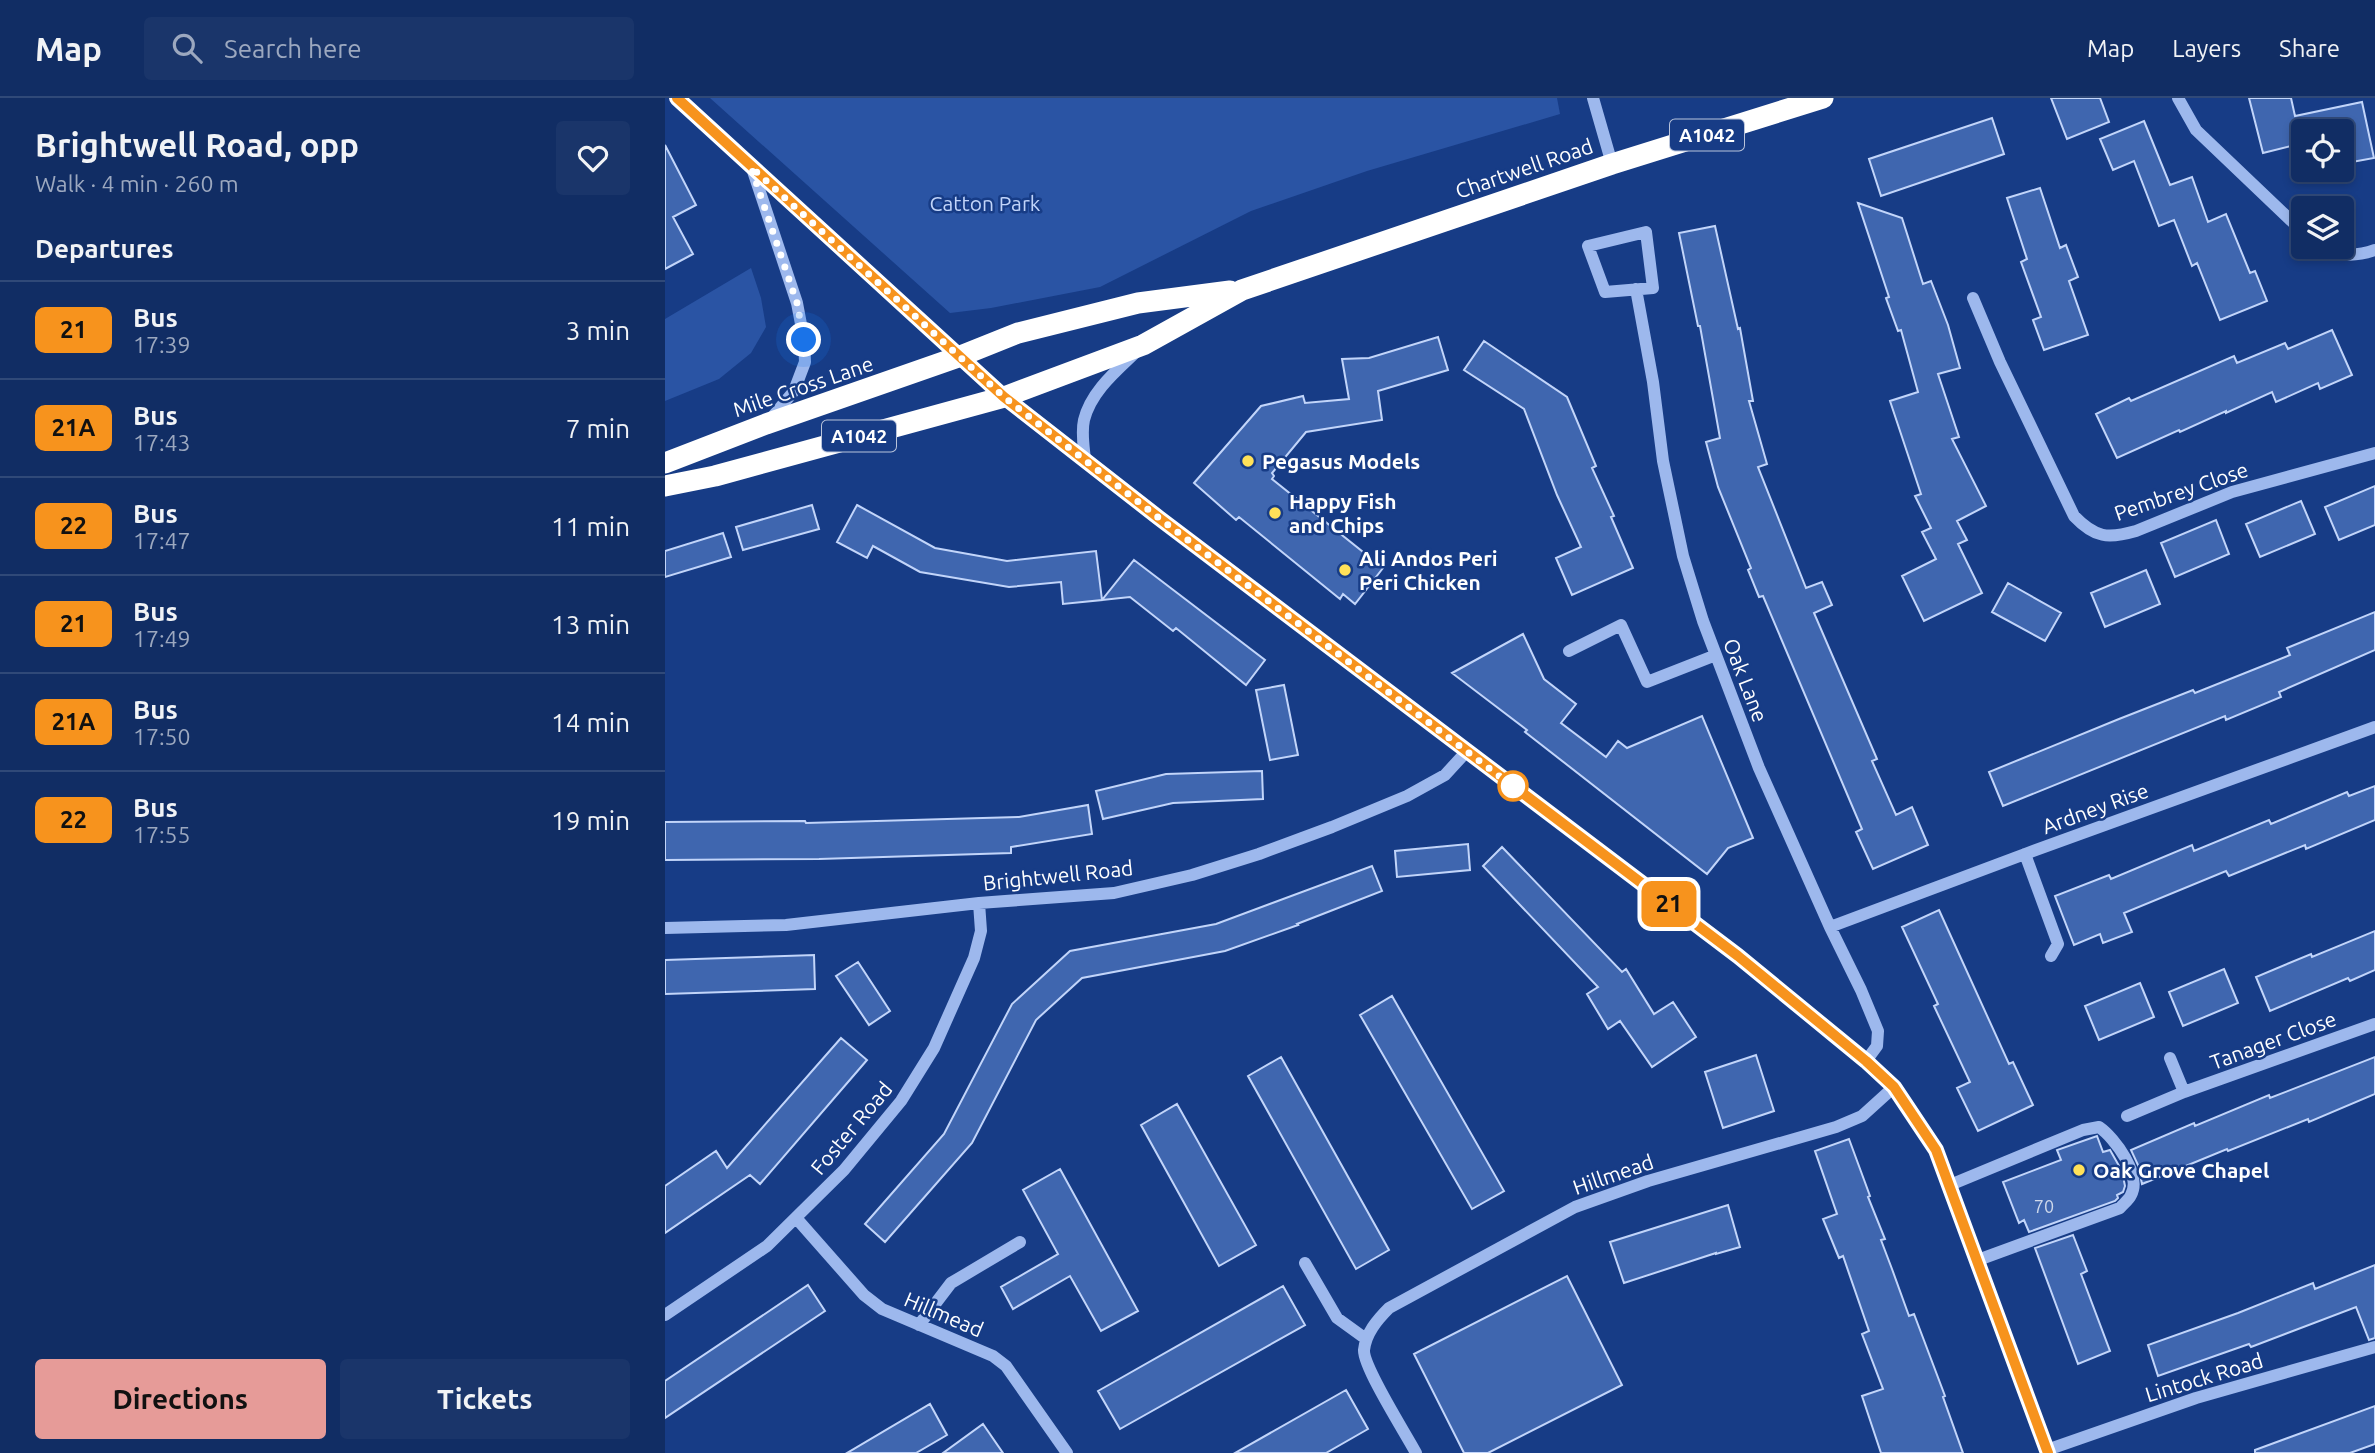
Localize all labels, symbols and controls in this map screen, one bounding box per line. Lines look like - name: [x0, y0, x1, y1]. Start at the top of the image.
- search box: [144, 17, 634, 80]
- icon: search: [168, 29, 206, 67]
- text: Map: [35, 30, 102, 67]
- text: Search here: [224, 34, 362, 63]
- text: Map: [2087, 35, 2134, 62]
- text: Layers: [2172, 35, 2241, 62]
- text: Share: [2279, 35, 2340, 62]
- map controls: [2291, 119, 2354, 259]
- button: locate: [2291, 119, 2354, 182]
- road number: A1042: [1670, 120, 1744, 150]
- button: heart: [556, 121, 630, 195]
- text: Brightwell Road, opp: [35, 126, 359, 163]
- street label: Chartwell Road: [1452, 133, 1596, 203]
- text: Walk · 4 min · 260 m: [35, 171, 239, 196]
- park label: Catton Park: [930, 191, 1041, 215]
- button: layers: [2291, 196, 2354, 259]
- text: Departures: [35, 234, 173, 263]
- text: Bus: [133, 303, 178, 332]
- text: 21: [60, 316, 87, 343]
- text: 3 min: [566, 316, 630, 345]
- your location: [786, 322, 821, 357]
- text: 17:39: [133, 332, 191, 357]
- street label: Mile Cross Lane: [730, 351, 876, 421]
- text: Bus: [133, 401, 178, 430]
- text: 21A: [52, 414, 95, 441]
- text: 7 min: [566, 414, 630, 443]
- road number: A1042: [822, 420, 896, 452]
- text: 17:43: [133, 430, 191, 455]
- place label: Pegasus Models: [1262, 449, 1420, 473]
- marker: Pegasus Models: [1240, 453, 1256, 469]
- street label: Pembrey Close: [2111, 457, 2251, 525]
- place label: Happy Fish and Chips: [1289, 489, 1397, 537]
- text: Bus: [133, 499, 178, 528]
- marker: Happy Fish and Chips: [1267, 505, 1283, 521]
- text: 22: [60, 512, 87, 539]
- text: 11 min: [551, 512, 630, 541]
- text: 17:47: [133, 528, 191, 553]
- place label: Ali Andos Peri Peri Chicken: [1359, 546, 1498, 594]
- marker: Ali Andos Peri Peri Chicken: [1337, 562, 1353, 578]
- text: Bus: [133, 597, 178, 626]
- text: 21: [60, 610, 87, 637]
- text: 13 min: [551, 610, 630, 639]
- text: 17:49: [133, 626, 191, 651]
- street label: Oak Lane: [1719, 635, 1773, 725]
- text: Bus: [133, 695, 178, 724]
- text: 21A: [52, 708, 95, 735]
- text: 14 min: [551, 708, 630, 737]
- text: 17:50: [133, 724, 191, 749]
- unlabelled marker: [1498, 771, 1528, 801]
- street label: Ardney Rise: [2039, 778, 2151, 838]
- text: Bus: [133, 793, 178, 822]
- text: 22: [60, 806, 87, 833]
- text: 19 min: [551, 806, 630, 835]
- text: 17:55: [133, 822, 191, 847]
- street label: Brightwell Road: [982, 855, 1134, 895]
- line badge: 21: [1637, 881, 1701, 927]
- text: 21: [1655, 890, 1683, 917]
- street label: Tanager Close: [2207, 1006, 2339, 1074]
- street label: Foster Road: [805, 1077, 897, 1179]
- street label: Hillmead: [1570, 1149, 1656, 1199]
- place label: Oak Grove Chapel: [2093, 1158, 2269, 1182]
- marker: Oak Grove Chapel: [2071, 1162, 2087, 1178]
- house number: 70: [2034, 1196, 2054, 1216]
- street label: Hillmead: [901, 1287, 987, 1341]
- street label: Lintock Road: [2142, 1348, 2266, 1406]
- button: Directions: [35, 1359, 326, 1439]
- button: Tickets: [340, 1359, 630, 1439]

